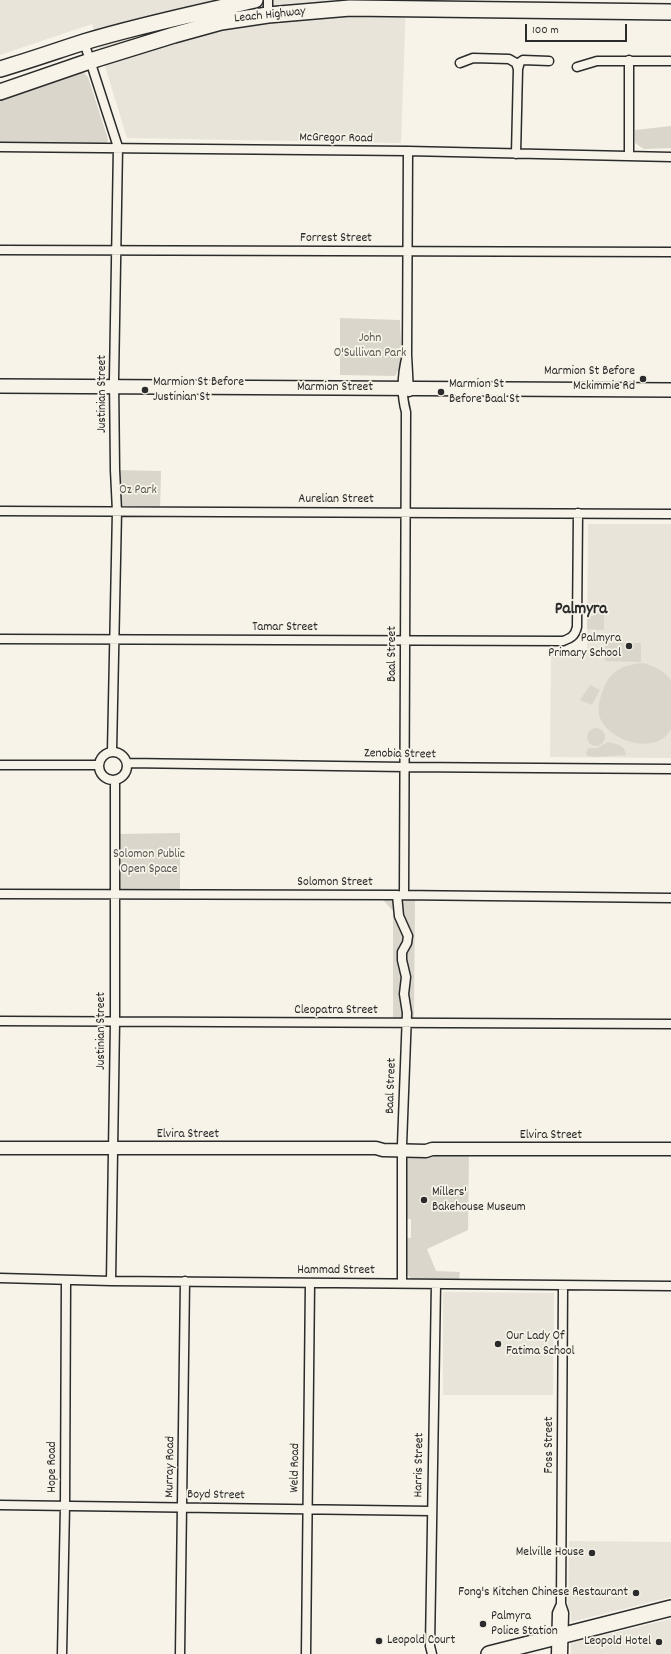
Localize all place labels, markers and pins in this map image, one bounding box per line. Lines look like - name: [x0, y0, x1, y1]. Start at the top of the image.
- place label: Marmion St Before Mckimmie Rd: [544, 364, 635, 395]
- marker: Marmion St Before Mckimmie Rd: [638, 374, 648, 384]
- place label: Marmion St Before Justinian St: [153, 375, 244, 406]
- place label: Marmion St Before Baal St: [449, 377, 520, 408]
- marker: Marmion St Before Justinian St: [140, 385, 150, 395]
- marker: Marmion St Before Baal St: [436, 387, 446, 397]
- place label: Palmyra Primary School: [548, 631, 621, 662]
- marker: Palmyra Primary School: [624, 641, 634, 651]
- place label: Millers' Bakehouse Museum: [432, 1185, 526, 1216]
- marker: Millers' Bakehouse Museum: [419, 1195, 429, 1205]
- place label: Our Lady Of Fatima School: [506, 1329, 575, 1360]
- marker: Our Lady Of Fatima School: [493, 1339, 503, 1349]
- place label: Melville House: [516, 1545, 584, 1561]
- marker: Melville House: [587, 1548, 597, 1558]
- place label: Fong's Kitchen Chinese Restaurant: [458, 1585, 628, 1601]
- marker: Fong's Kitchen Chinese Restaurant: [631, 1588, 641, 1598]
- place label: Palmyra Police Station: [491, 1609, 558, 1640]
- marker: Palmyra Police Station: [478, 1619, 488, 1629]
- place label: Leopold Court: [387, 1633, 455, 1649]
- place label: Leopold Hotel: [584, 1634, 651, 1650]
- marker: Leopold Court: [374, 1636, 384, 1646]
- marker: Leopold Hotel: [654, 1637, 664, 1647]

